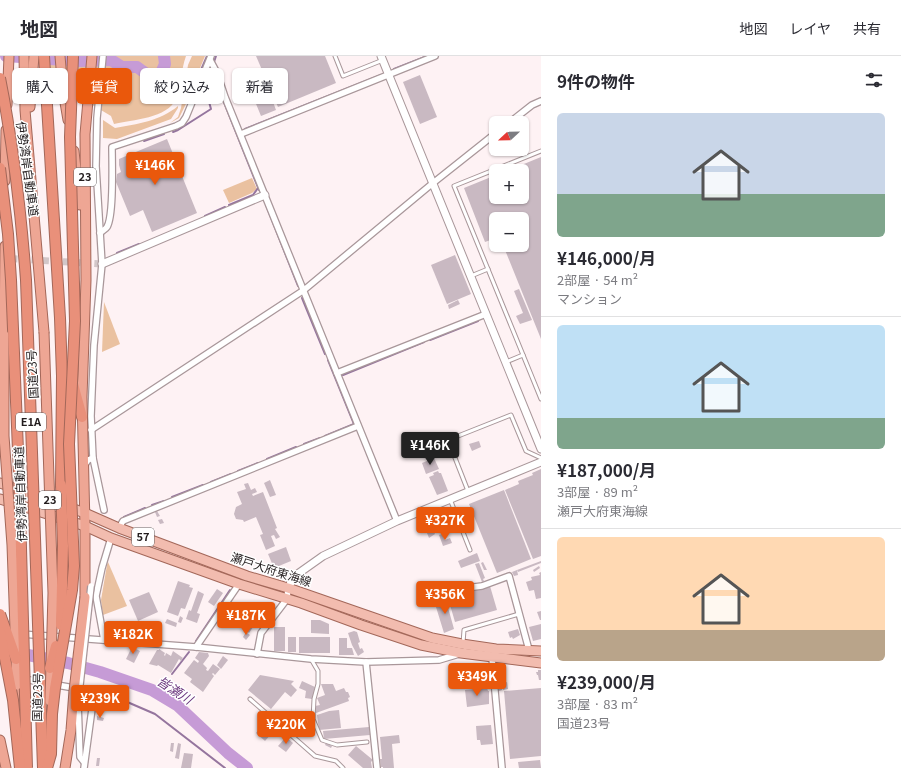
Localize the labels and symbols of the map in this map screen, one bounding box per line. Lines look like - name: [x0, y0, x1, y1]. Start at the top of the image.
- north arrow: [489, 116, 529, 156]
- street label: 伊勢湾岸自動車道: [13, 120, 44, 218]
- pin: ¥146K: [127, 152, 183, 186]
- road number: 23: [74, 168, 96, 186]
- street label: 国道23号: [22, 349, 41, 399]
- road number: E1A: [16, 413, 46, 431]
- pin: ¥146K: [402, 432, 458, 466]
- street label: 伊勢湾岸自動車道: [9, 446, 30, 542]
- road number: 23: [39, 491, 61, 509]
- pin: ¥327K: [417, 507, 473, 541]
- road number: 57: [132, 528, 154, 546]
- street label: 瀬戸大府東海線: [229, 548, 314, 590]
- pin: ¥356K: [417, 581, 473, 615]
- pin: ¥187K: [218, 602, 274, 636]
- pin: ¥182K: [105, 621, 161, 655]
- pin: ¥349K: [449, 663, 505, 697]
- water label: 皆瀬川: [154, 671, 198, 709]
- street label: 国道23号: [28, 672, 45, 722]
- pin: ¥239K: [72, 685, 128, 719]
- pin: ¥220K: [258, 711, 314, 745]

